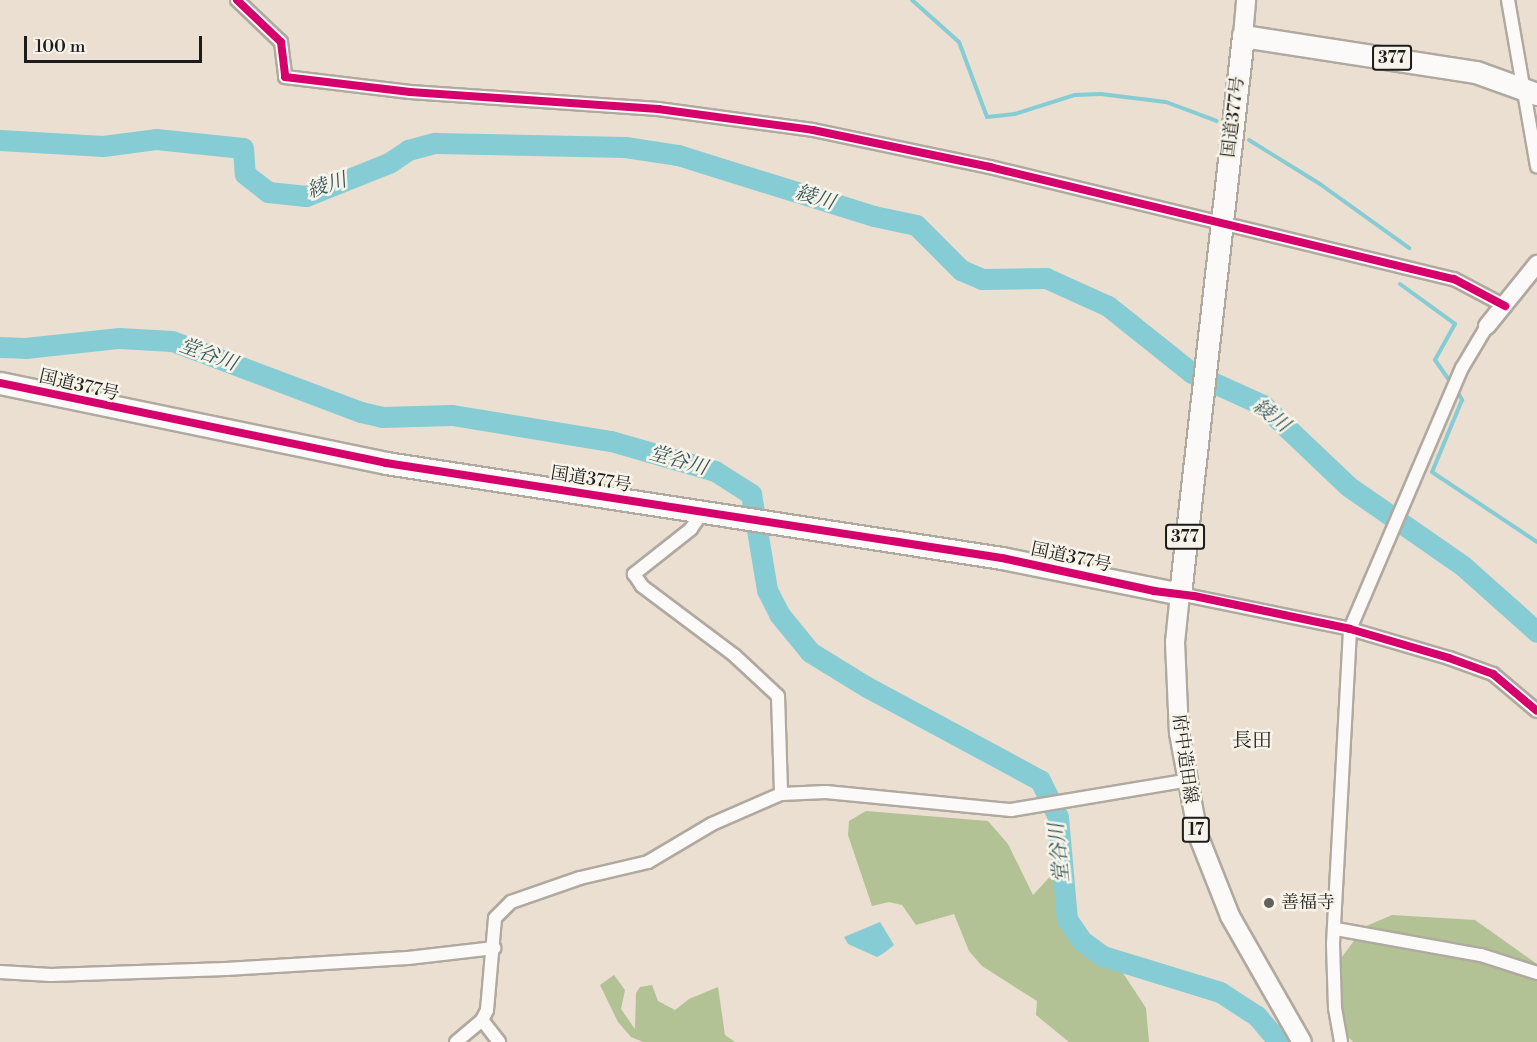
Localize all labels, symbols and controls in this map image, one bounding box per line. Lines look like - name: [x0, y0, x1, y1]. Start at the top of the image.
- scale bar: [27, 24, 206, 62]
- text: 100 m: [35, 35, 86, 58]
- road number: 377: [1371, 45, 1413, 71]
- street label: 国道377号: [1218, 75, 1250, 159]
- water label: 綾川: [304, 168, 350, 204]
- water label: 綾川: [792, 181, 838, 215]
- water label: 堂谷川: [176, 333, 240, 377]
- street label: 国道377号: [37, 366, 121, 406]
- water label: 綾川: [1248, 394, 1294, 438]
- water label: 堂谷川: [646, 441, 710, 481]
- street label: 国道377号: [549, 463, 633, 497]
- road number: 377: [1164, 524, 1206, 550]
- street label: 国道377号: [1029, 539, 1113, 577]
- street label: 府中造田線: [1167, 713, 1201, 805]
- district label: 長田: [1232, 729, 1272, 753]
- road number: 17: [1181, 817, 1211, 843]
- water label: 堂谷川: [1045, 822, 1075, 884]
- place label: 善福寺: [1281, 892, 1335, 914]
- marker: 善福寺: [1262, 896, 1276, 910]

